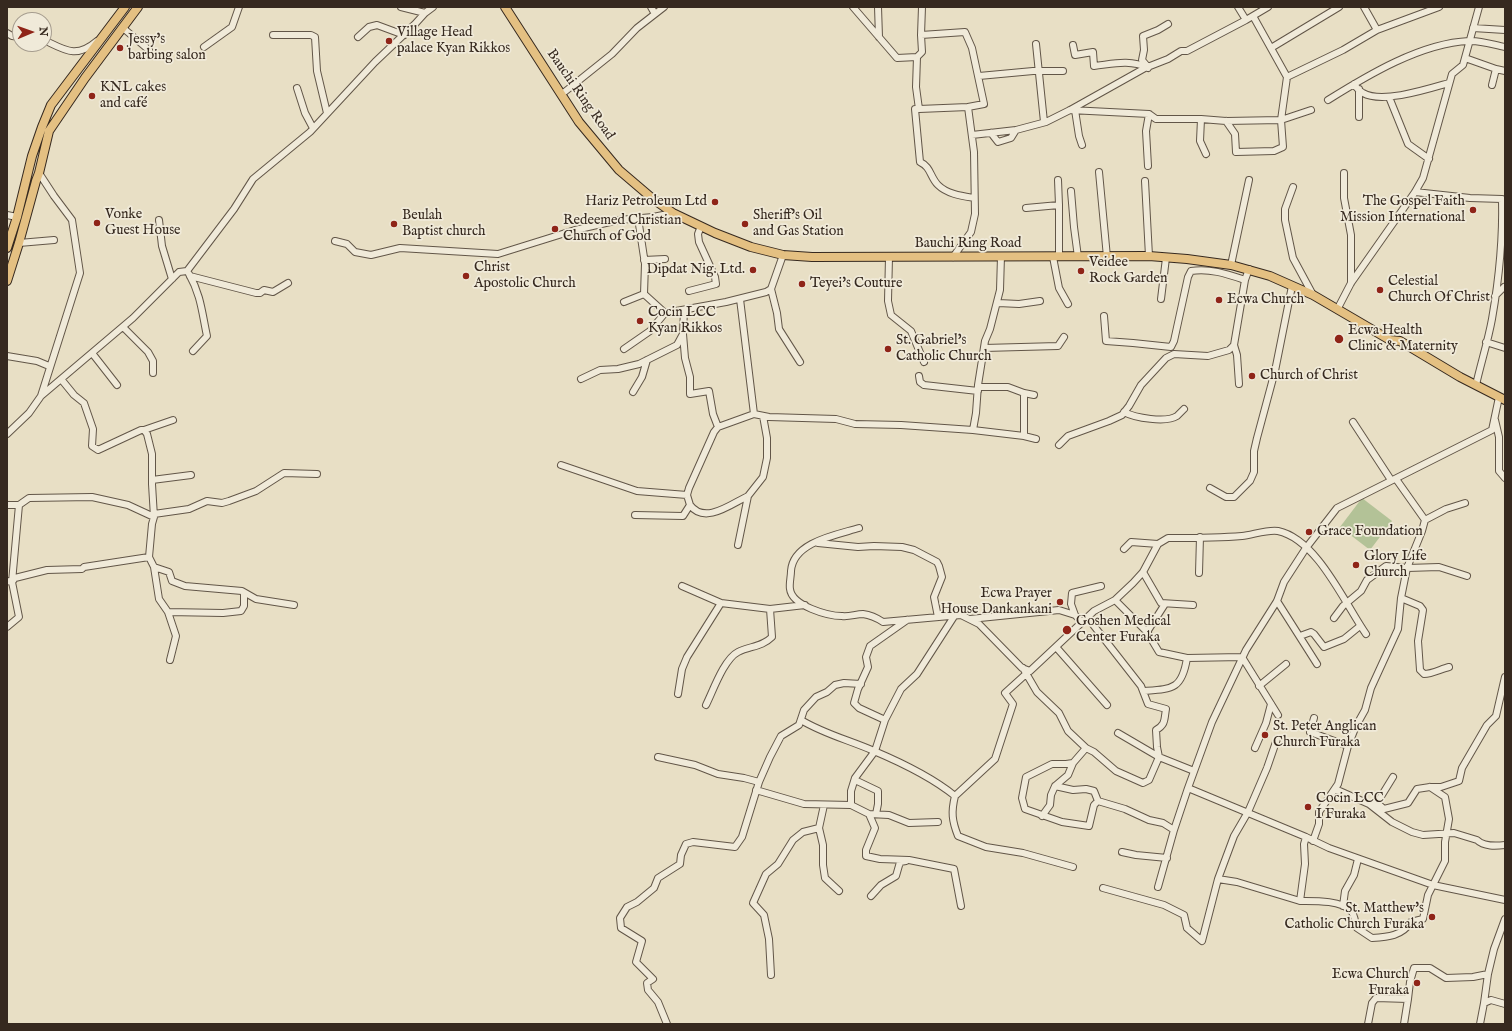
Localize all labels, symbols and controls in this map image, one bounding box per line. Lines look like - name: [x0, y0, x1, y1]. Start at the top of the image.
- north arrow: [12, 12, 52, 52]
- place label: Village Head palace Kyan Rikkos: [397, 25, 510, 58]
- text: N: [36, 27, 50, 37]
- place label: Jessy's barbing salon: [128, 32, 206, 64]
- marker: Village Head palace Kyan Rikkos: [384, 36, 394, 46]
- marker: Jessy's barbing salon: [115, 43, 125, 53]
- street label: Bauchi Ring Road: [542, 46, 618, 144]
- place label: KNL cakes and café: [100, 80, 166, 112]
- marker: KNL cakes and café: [87, 91, 97, 101]
- place label: Hariz Petroleum Ltd: [585, 194, 707, 210]
- place label: The Gospel Faith Mission International: [1340, 194, 1465, 226]
- marker: Hariz Petroleum Ltd: [710, 197, 720, 207]
- marker: The Gospel Faith Mission International: [1468, 205, 1478, 215]
- place label: Vonke Guest House: [105, 207, 180, 240]
- place label: Beulah Baptist church: [402, 208, 485, 240]
- place label: Sheriff's Oil and Gas Station: [753, 208, 844, 240]
- place label: Redeemed Christian Church of God: [563, 213, 681, 246]
- marker: Vonke Guest House: [92, 218, 102, 228]
- marker: Beulah Baptist church: [389, 219, 399, 229]
- marker: Sheriff's Oil and Gas Station: [740, 219, 750, 229]
- marker: Redeemed Christian Church of God: [550, 224, 560, 234]
- street label: Bauchi Ring Road: [915, 236, 1021, 252]
- place label: Veidee Rock Garden: [1089, 255, 1167, 288]
- place label: Christ Apostolic Church: [474, 260, 576, 292]
- place label: Dipdat Nig. Ltd.: [646, 262, 745, 278]
- marker: Dipdat Nig. Ltd.: [748, 265, 758, 275]
- marker: Veidee Rock Garden: [1076, 266, 1086, 276]
- marker: Christ Apostolic Church: [461, 271, 471, 281]
- place label: Celestial Church Of Christ: [1388, 274, 1490, 306]
- place label: Teyei's Couture: [810, 276, 902, 292]
- marker: Teyei's Couture: [797, 279, 807, 289]
- marker: Celestial Church Of Christ: [1375, 285, 1385, 295]
- place label: Ecwa Church: [1227, 292, 1304, 308]
- marker: Ecwa Church: [1214, 295, 1224, 305]
- place label: Cocin LCC Kyan Rikkos: [648, 305, 722, 338]
- marker: Cocin LCC Kyan Rikkos: [635, 316, 645, 326]
- place label: Ecwa Health Clinic & Maternity: [1348, 323, 1458, 356]
- place label: St. Gabriel's Catholic Church: [896, 333, 992, 366]
- marker: Ecwa Health Clinic & Maternity: [1333, 333, 1345, 345]
- marker: St. Gabriel's Catholic Church: [883, 344, 893, 354]
- place label: Church of Christ: [1260, 368, 1358, 384]
- marker: Church of Christ: [1247, 371, 1257, 381]
- place label: Grace Foundation: [1317, 524, 1423, 540]
- marker: Grace Foundation: [1304, 527, 1314, 537]
- place label: Glory Life Church: [1364, 549, 1427, 582]
- marker: Glory Life Church: [1351, 560, 1361, 570]
- place label: Ecwa Prayer House Dankankani: [941, 586, 1052, 618]
- marker: Ecwa Prayer House Dankankani: [1055, 597, 1065, 607]
- place label: Goshen Medical Center Furaka: [1076, 614, 1170, 646]
- marker: Goshen Medical Center Furaka: [1061, 624, 1073, 636]
- place label: St. Peter Anglican Church Furaka: [1273, 719, 1376, 752]
- marker: St. Peter Anglican Church Furaka: [1260, 730, 1270, 740]
- place label: Cocin LCC I Furaka: [1316, 791, 1384, 824]
- marker: Cocin LCC I Furaka: [1303, 802, 1313, 812]
- place label: St. Matthew's Catholic Church Furaka: [1285, 901, 1424, 934]
- marker: St. Matthew's Catholic Church Furaka: [1427, 912, 1437, 922]
- place label: Ecwa Church Furaka: [1332, 967, 1409, 1000]
- marker: Ecwa Church Furaka: [1412, 978, 1422, 988]

